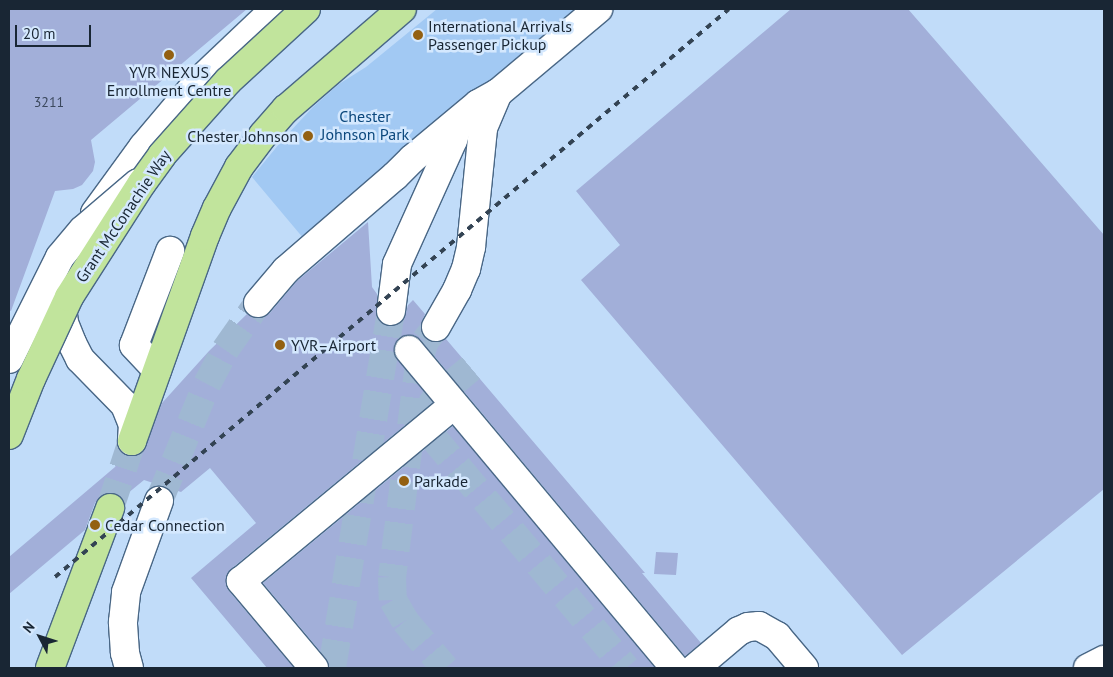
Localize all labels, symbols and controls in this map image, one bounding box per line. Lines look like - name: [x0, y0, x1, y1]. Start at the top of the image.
- scale bar: [18, 15, 94, 47]
- place label: International Arrivals Passenger Pickup: [428, 16, 572, 54]
- text: 20 m: [23, 24, 56, 43]
- marker: International Arrivals Passenger Pickup: [412, 29, 424, 41]
- marker: YVR NEXUS Enrollment Centre: [163, 49, 175, 61]
- place label: YVR NEXUS Enrollment Centre: [107, 62, 231, 100]
- house number: 3211: [34, 94, 64, 110]
- park label: Chester Johnson Park: [321, 106, 409, 144]
- place label: Chester Johnson: [187, 126, 298, 146]
- marker: Chester Johnson: [302, 130, 314, 142]
- street label: Grant McConachie Way: [71, 146, 175, 286]
- place label: YVR–Airport: [291, 335, 376, 355]
- marker: YVR–Airport: [273, 338, 287, 352]
- place label: Parkade: [414, 471, 468, 491]
- marker: Parkade: [398, 475, 410, 487]
- place label: Cedar Connection: [105, 515, 225, 535]
- marker: Cedar Connection: [89, 519, 101, 531]
- north arrow: [15, 612, 65, 662]
- text: N: [19, 618, 38, 637]

